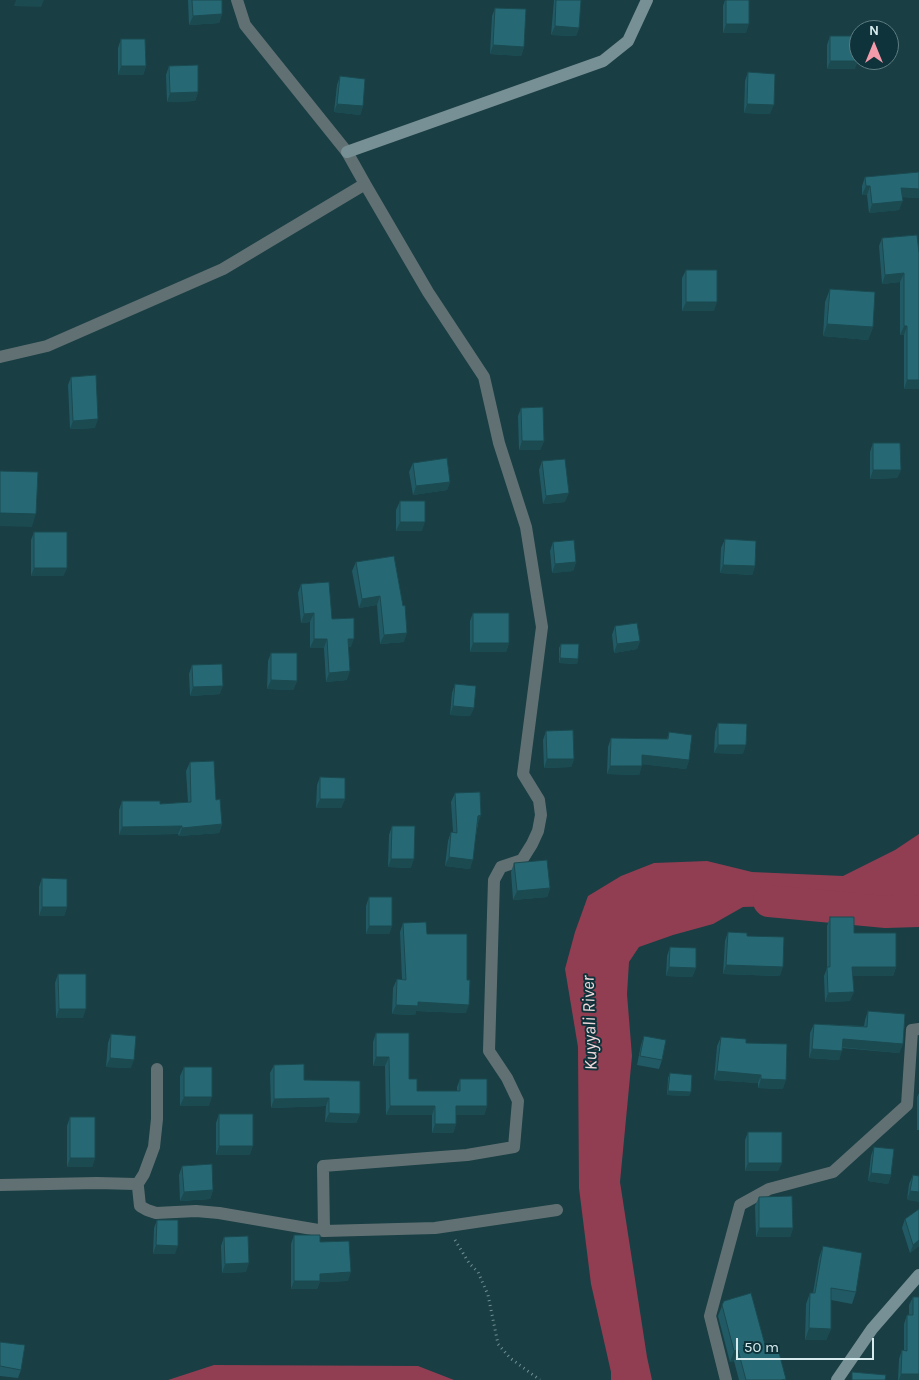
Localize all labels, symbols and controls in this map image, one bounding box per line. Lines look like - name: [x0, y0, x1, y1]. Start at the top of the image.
- north arrow: [849, 20, 899, 70]
- text: N: [869, 22, 879, 39]
- water label: Kuyyali River: [578, 975, 602, 1071]
- scale bar: [739, 1328, 876, 1360]
- text: 50 m: [744, 1338, 779, 1356]

